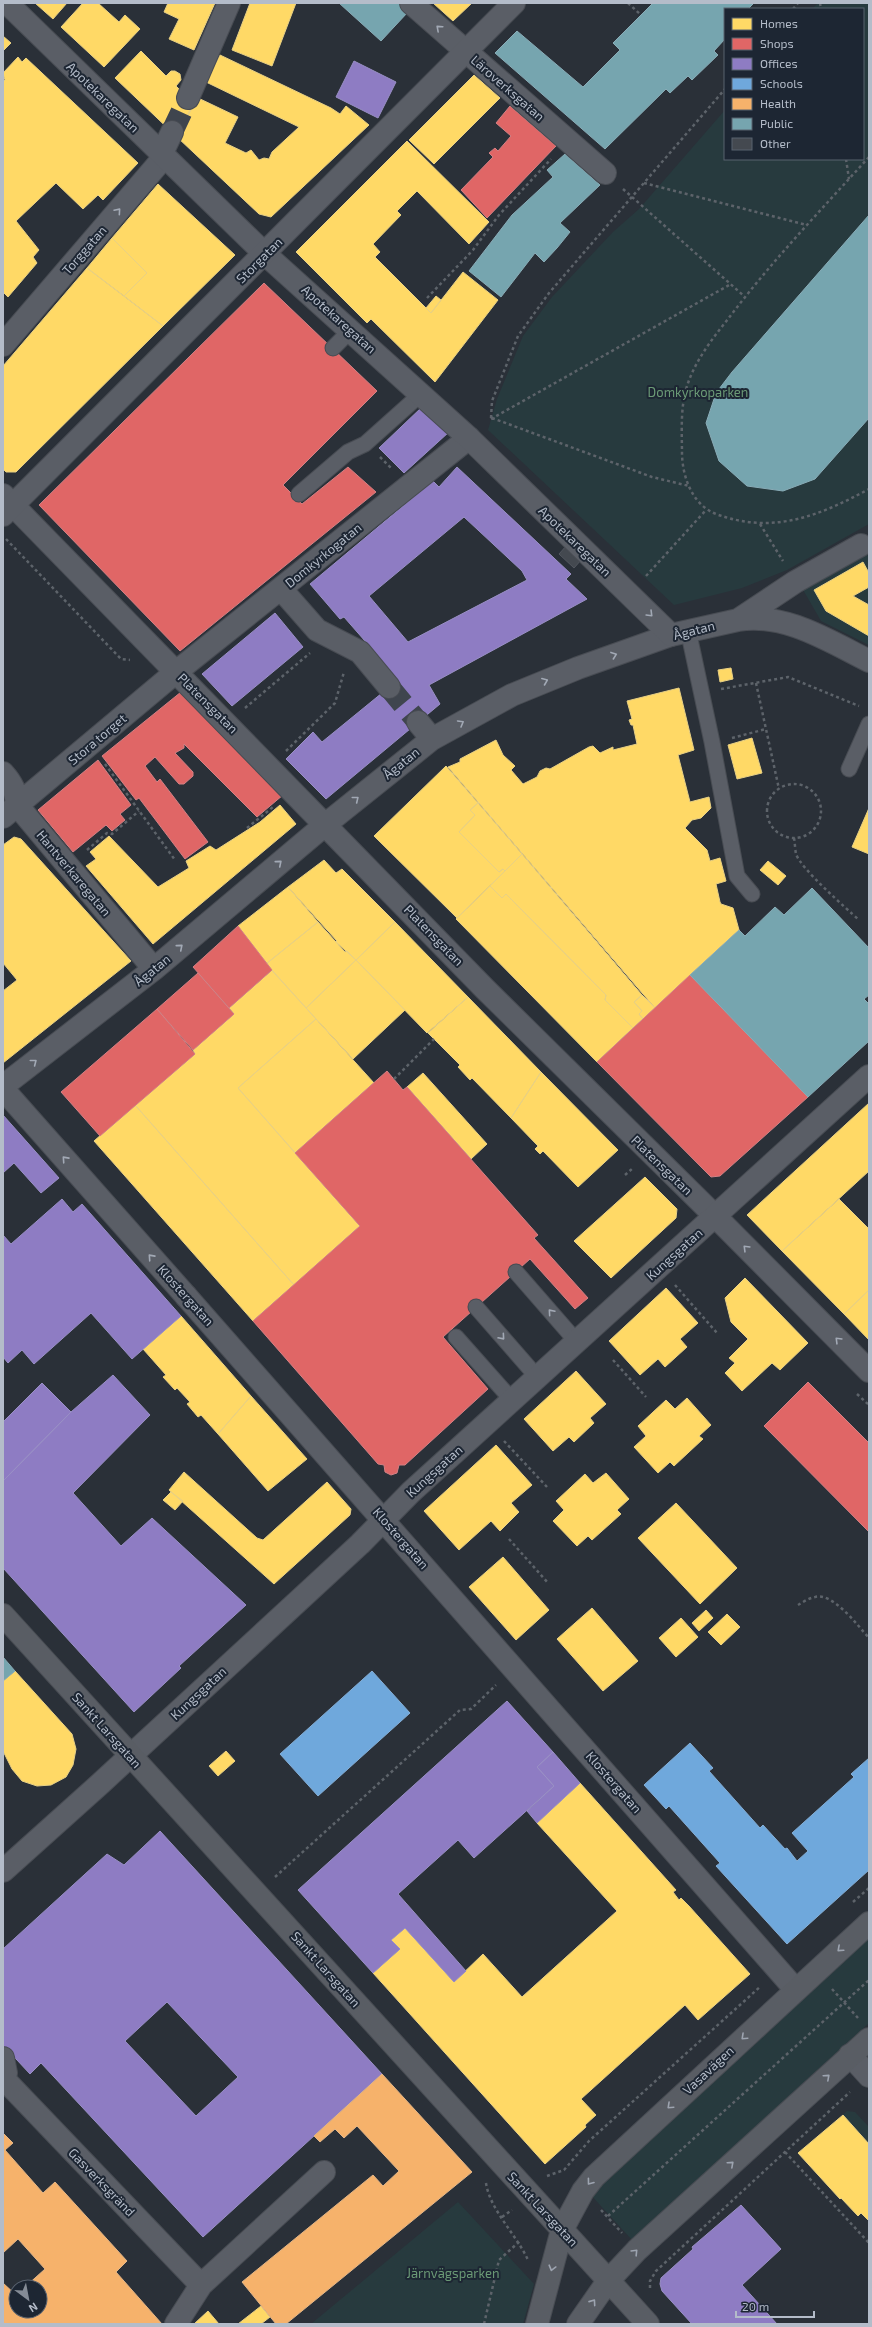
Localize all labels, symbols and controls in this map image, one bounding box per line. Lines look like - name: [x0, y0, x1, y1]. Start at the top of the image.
- legend: [724, 8, 864, 160]
- text: Homes: [760, 16, 798, 30]
- one-way arrow: [436, 25, 444, 32]
- text: Shops: [760, 36, 794, 50]
- street label: Läroverksgatan: [468, 52, 548, 124]
- text: Offices: [760, 56, 797, 70]
- street label: Apotekaregatan: [63, 58, 143, 136]
- text: Schools: [760, 76, 803, 90]
- text: Health: [760, 96, 796, 110]
- text: Public: [760, 116, 793, 130]
- text: Other: [760, 136, 791, 150]
- one-way arrow: [114, 208, 121, 215]
- street label: Torggatan: [58, 222, 110, 278]
- street label: Storgatan: [233, 234, 285, 286]
- street label: Apotekaregatan: [298, 281, 380, 357]
- park label: Domkyrkoparken: [648, 384, 748, 400]
- street label: Apotekaregatan: [535, 502, 615, 580]
- street label: Domkyrkogatan: [281, 519, 365, 591]
- one-way arrow: [645, 609, 653, 617]
- street label: Ågatan: [672, 617, 716, 643]
- one-way arrow: [611, 652, 618, 660]
- street label: Platensgatan: [175, 670, 241, 736]
- one-way arrow: [541, 678, 548, 686]
- street label: Stora torget: [65, 710, 129, 768]
- one-way arrow: [457, 720, 464, 727]
- street label: Ågatan: [380, 744, 422, 782]
- one-way arrow: [352, 797, 359, 804]
- street label: Hantverkaregatan: [33, 827, 115, 919]
- one-way arrow: [275, 861, 282, 868]
- street label: Platensgatan: [401, 901, 467, 969]
- one-way arrow: [175, 945, 183, 952]
- street label: Ågatan: [131, 951, 173, 989]
- one-way arrow: [29, 1060, 36, 1067]
- street label: Platensgatan: [628, 1132, 696, 1198]
- one-way arrow: [63, 1157, 70, 1164]
- street label: Kungsgatan: [642, 1224, 706, 1284]
- one-way arrow: [743, 1245, 751, 1253]
- one-way arrow: [149, 1254, 156, 1261]
- street label: Klostergatan: [154, 1261, 218, 1329]
- one-way arrow: [549, 1310, 556, 1317]
- one-way arrow: [497, 1332, 504, 1339]
- one-way arrow: [835, 1337, 843, 1345]
- street label: Kungsgatan: [402, 1441, 466, 1501]
- street label: Klostergatan: [370, 1504, 432, 1572]
- street label: Kungsgatan: [167, 1663, 229, 1723]
- street label: Sankt Larsgatan: [69, 1689, 145, 1771]
- street label: Klostergatan: [583, 1748, 645, 1816]
- street label: Sankt Larsgatan: [288, 1928, 364, 2010]
- one-way arrow: [837, 1944, 845, 1952]
- one-way arrow: [741, 2032, 749, 2040]
- street label: Vasavägen: [679, 2042, 737, 2098]
- one-way arrow: [822, 2074, 830, 2082]
- one-way arrow: [668, 2101, 675, 2108]
- street label: Gasverksgränd: [65, 2145, 139, 2219]
- one-way arrow: [726, 2162, 734, 2169]
- street label: Sankt Larsgatan: [504, 2168, 582, 2250]
- one-way arrow: [588, 2178, 595, 2185]
- one-way arrow: [630, 2249, 638, 2257]
- one-way arrow: [548, 2264, 556, 2271]
- park label: Järnvägsparken: [407, 2265, 500, 2281]
- north arrow: [8, 2279, 48, 2319]
- scale bar: [736, 2293, 814, 2319]
- text: 20 m: [742, 2299, 769, 2313]
- text: N: [27, 2300, 40, 2316]
- one-way arrow: [588, 2300, 595, 2307]

